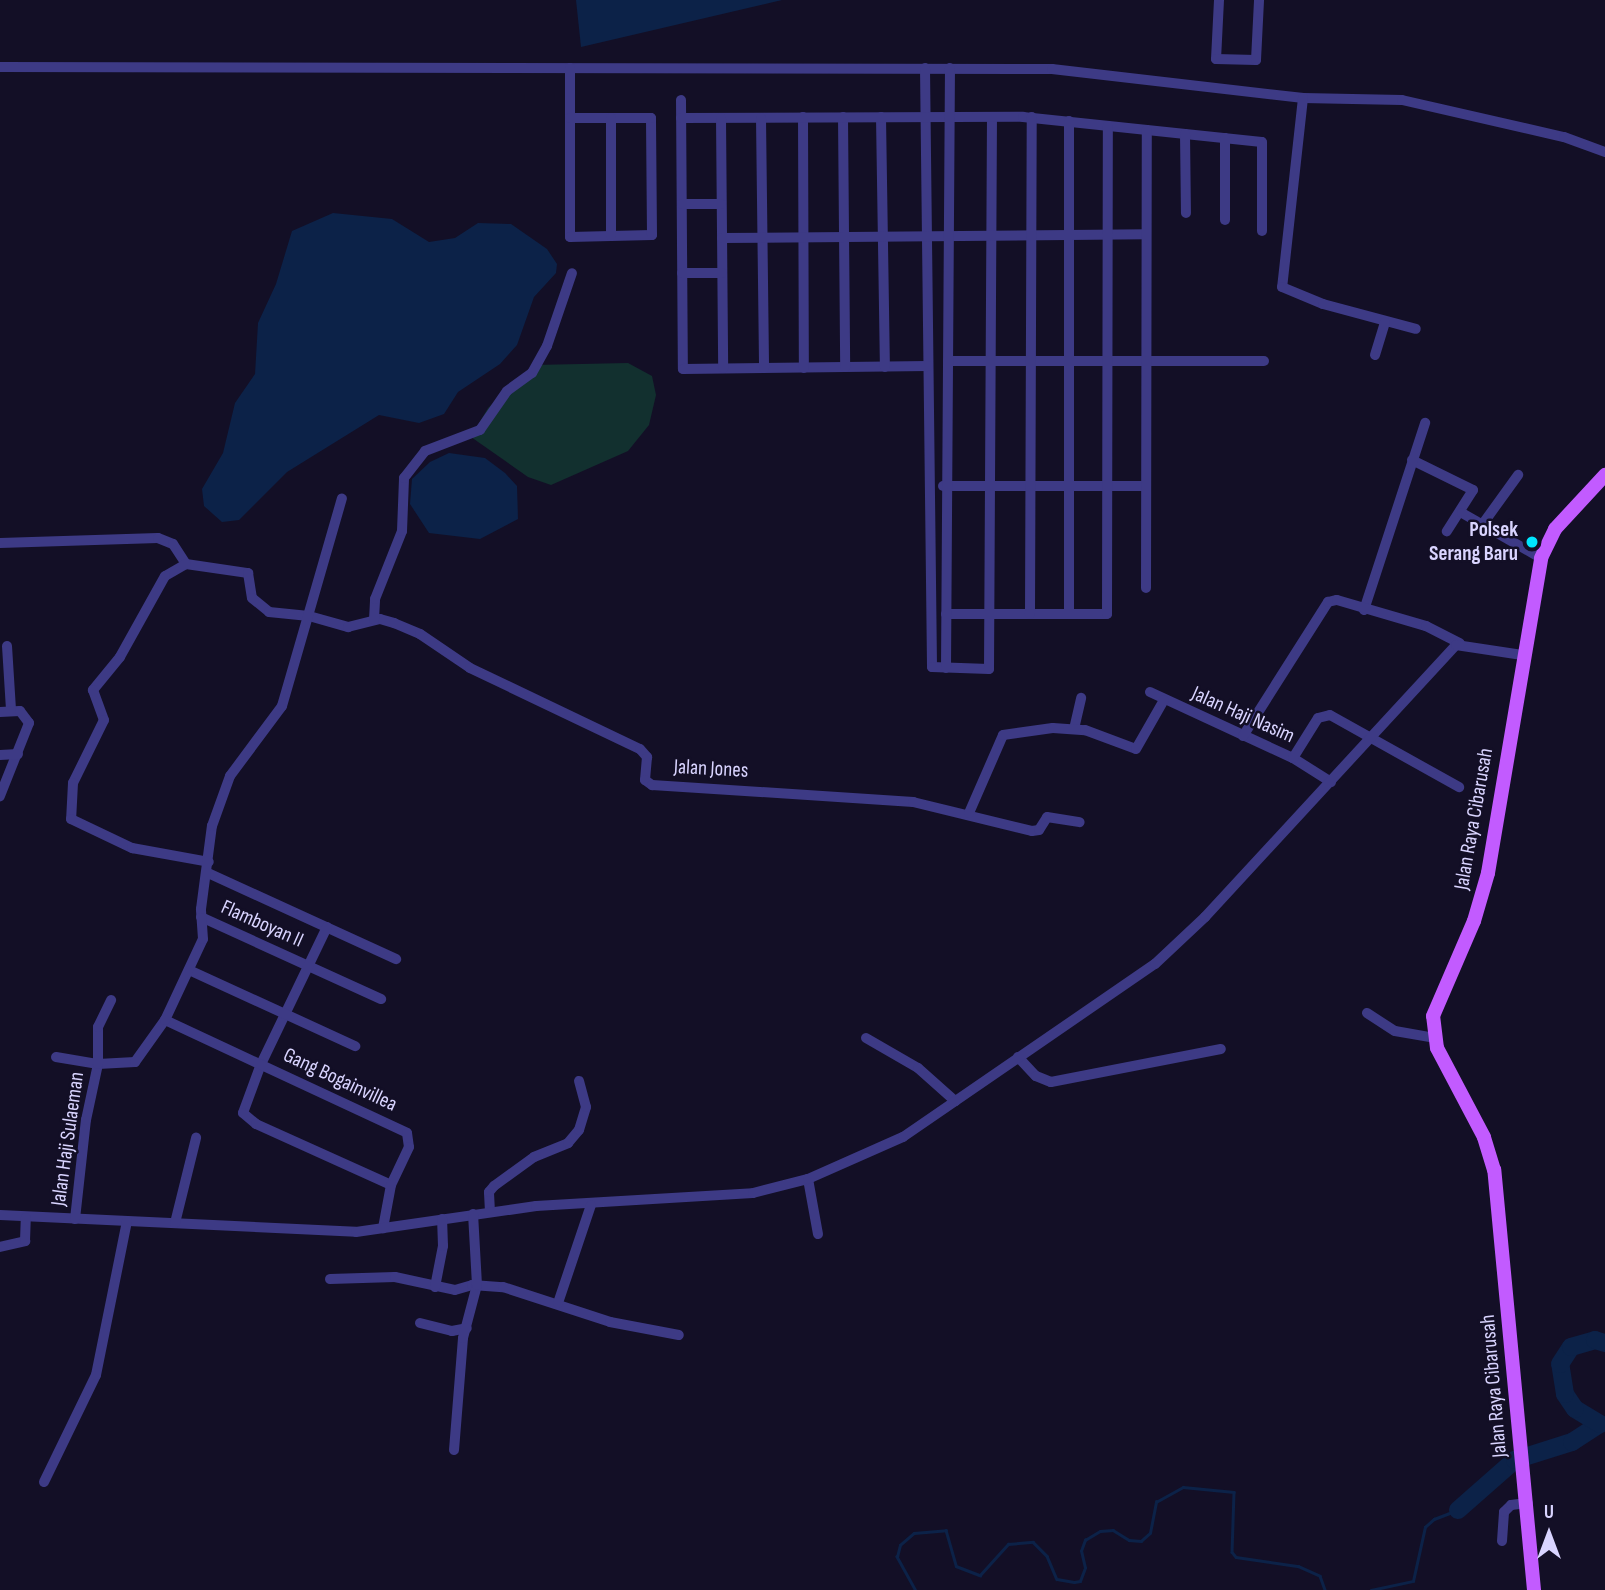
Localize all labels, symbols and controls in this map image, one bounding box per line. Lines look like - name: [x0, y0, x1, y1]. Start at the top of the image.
- place label: Polsek Serang Baru: [1429, 517, 1518, 567]
- marker: Polsek Serang Baru: [1524, 534, 1540, 550]
- street label: Jalan Haji Nasim: [1188, 681, 1298, 749]
- street label: Jalan Raya Cibarusah: [1449, 746, 1499, 892]
- street label: Jalan Jones: [673, 754, 749, 784]
- street label: Flamboyan II: [217, 895, 307, 953]
- street label: Gang Bogainvillea: [279, 1043, 401, 1117]
- street label: Jalan Haji Sulaeman: [46, 1070, 90, 1208]
- street label: Jalan Raya Cibarusah: [1475, 1313, 1513, 1459]
- north arrow: [1514, 1499, 1584, 1569]
- text: U: [1544, 1501, 1554, 1524]

